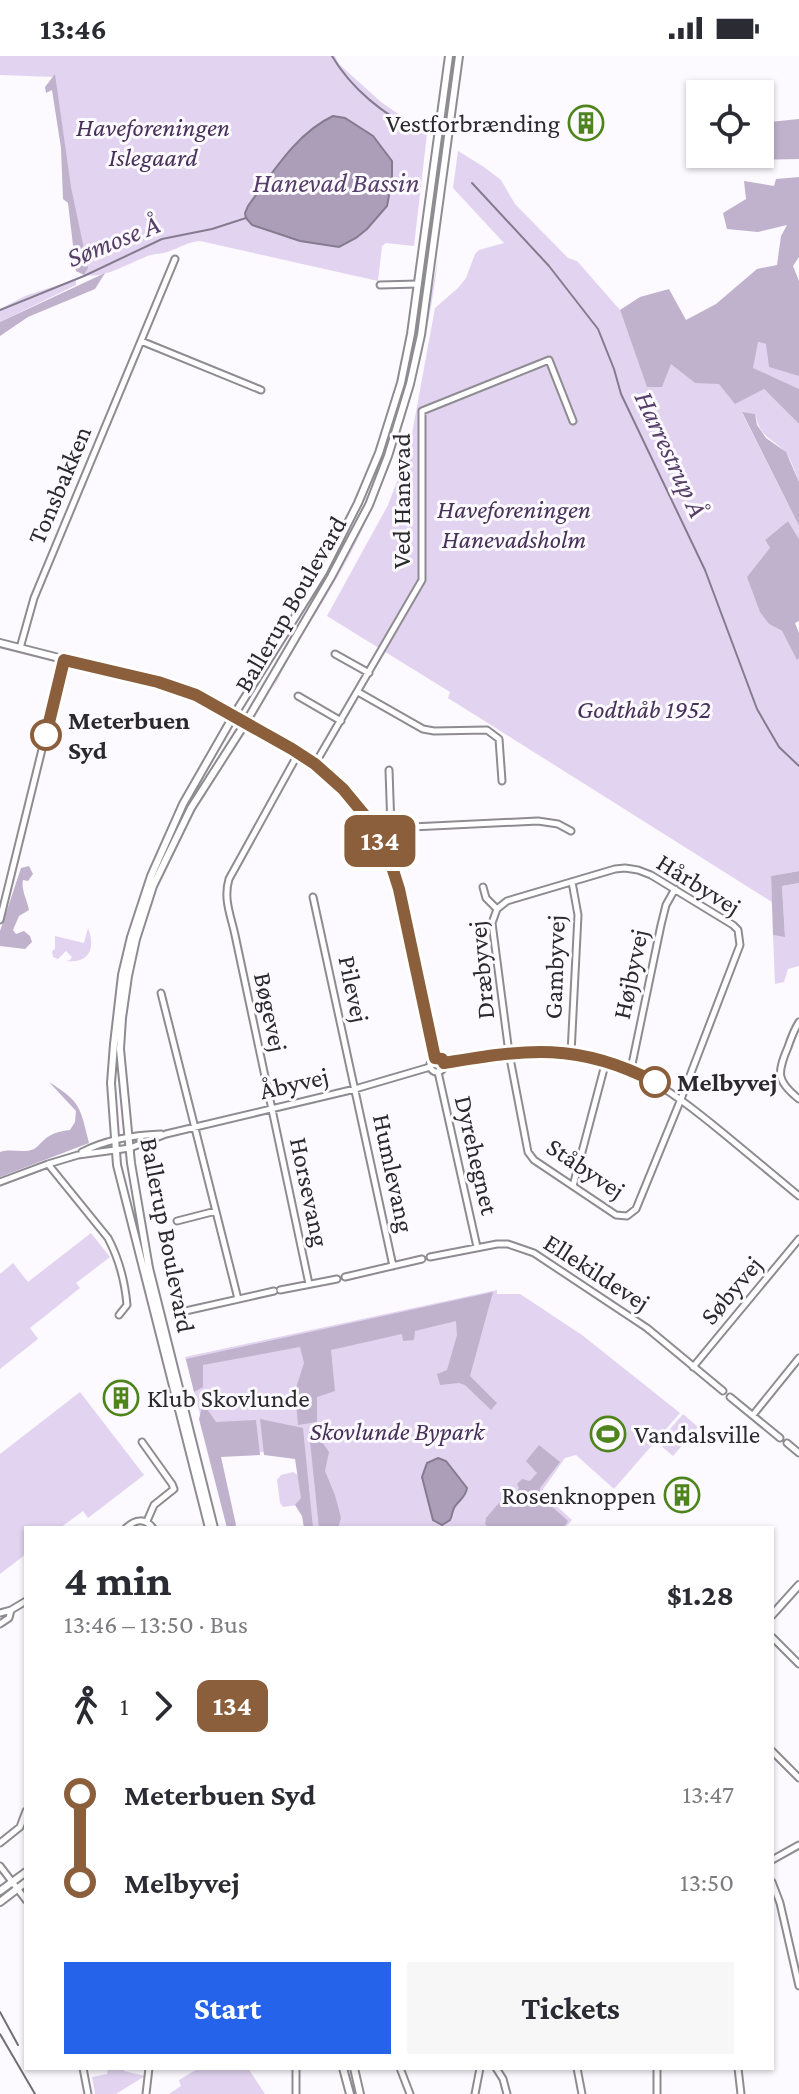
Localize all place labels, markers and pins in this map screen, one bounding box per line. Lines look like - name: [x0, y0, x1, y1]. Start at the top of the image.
- building icon: Vestforbrænding: [567, 104, 605, 142]
- place label: Vestforbrænding: [386, 109, 560, 138]
- place label: Meterbuen Syd: [68, 706, 190, 765]
- marker: Meterbuen Syd: [31, 720, 61, 750]
- marker: Melbyvej: [640, 1067, 670, 1097]
- place label: Melbyvej: [677, 1068, 778, 1097]
- building icon: Klub Skovlunde: [102, 1379, 140, 1417]
- place label: Klub Skovlunde: [147, 1384, 310, 1413]
- sports icon: Vandalsville: [589, 1415, 627, 1453]
- place label: Vandalsville: [634, 1420, 760, 1449]
- building icon: Rosenknoppen: [663, 1476, 701, 1514]
- place label: Rosenknoppen: [501, 1481, 656, 1510]

